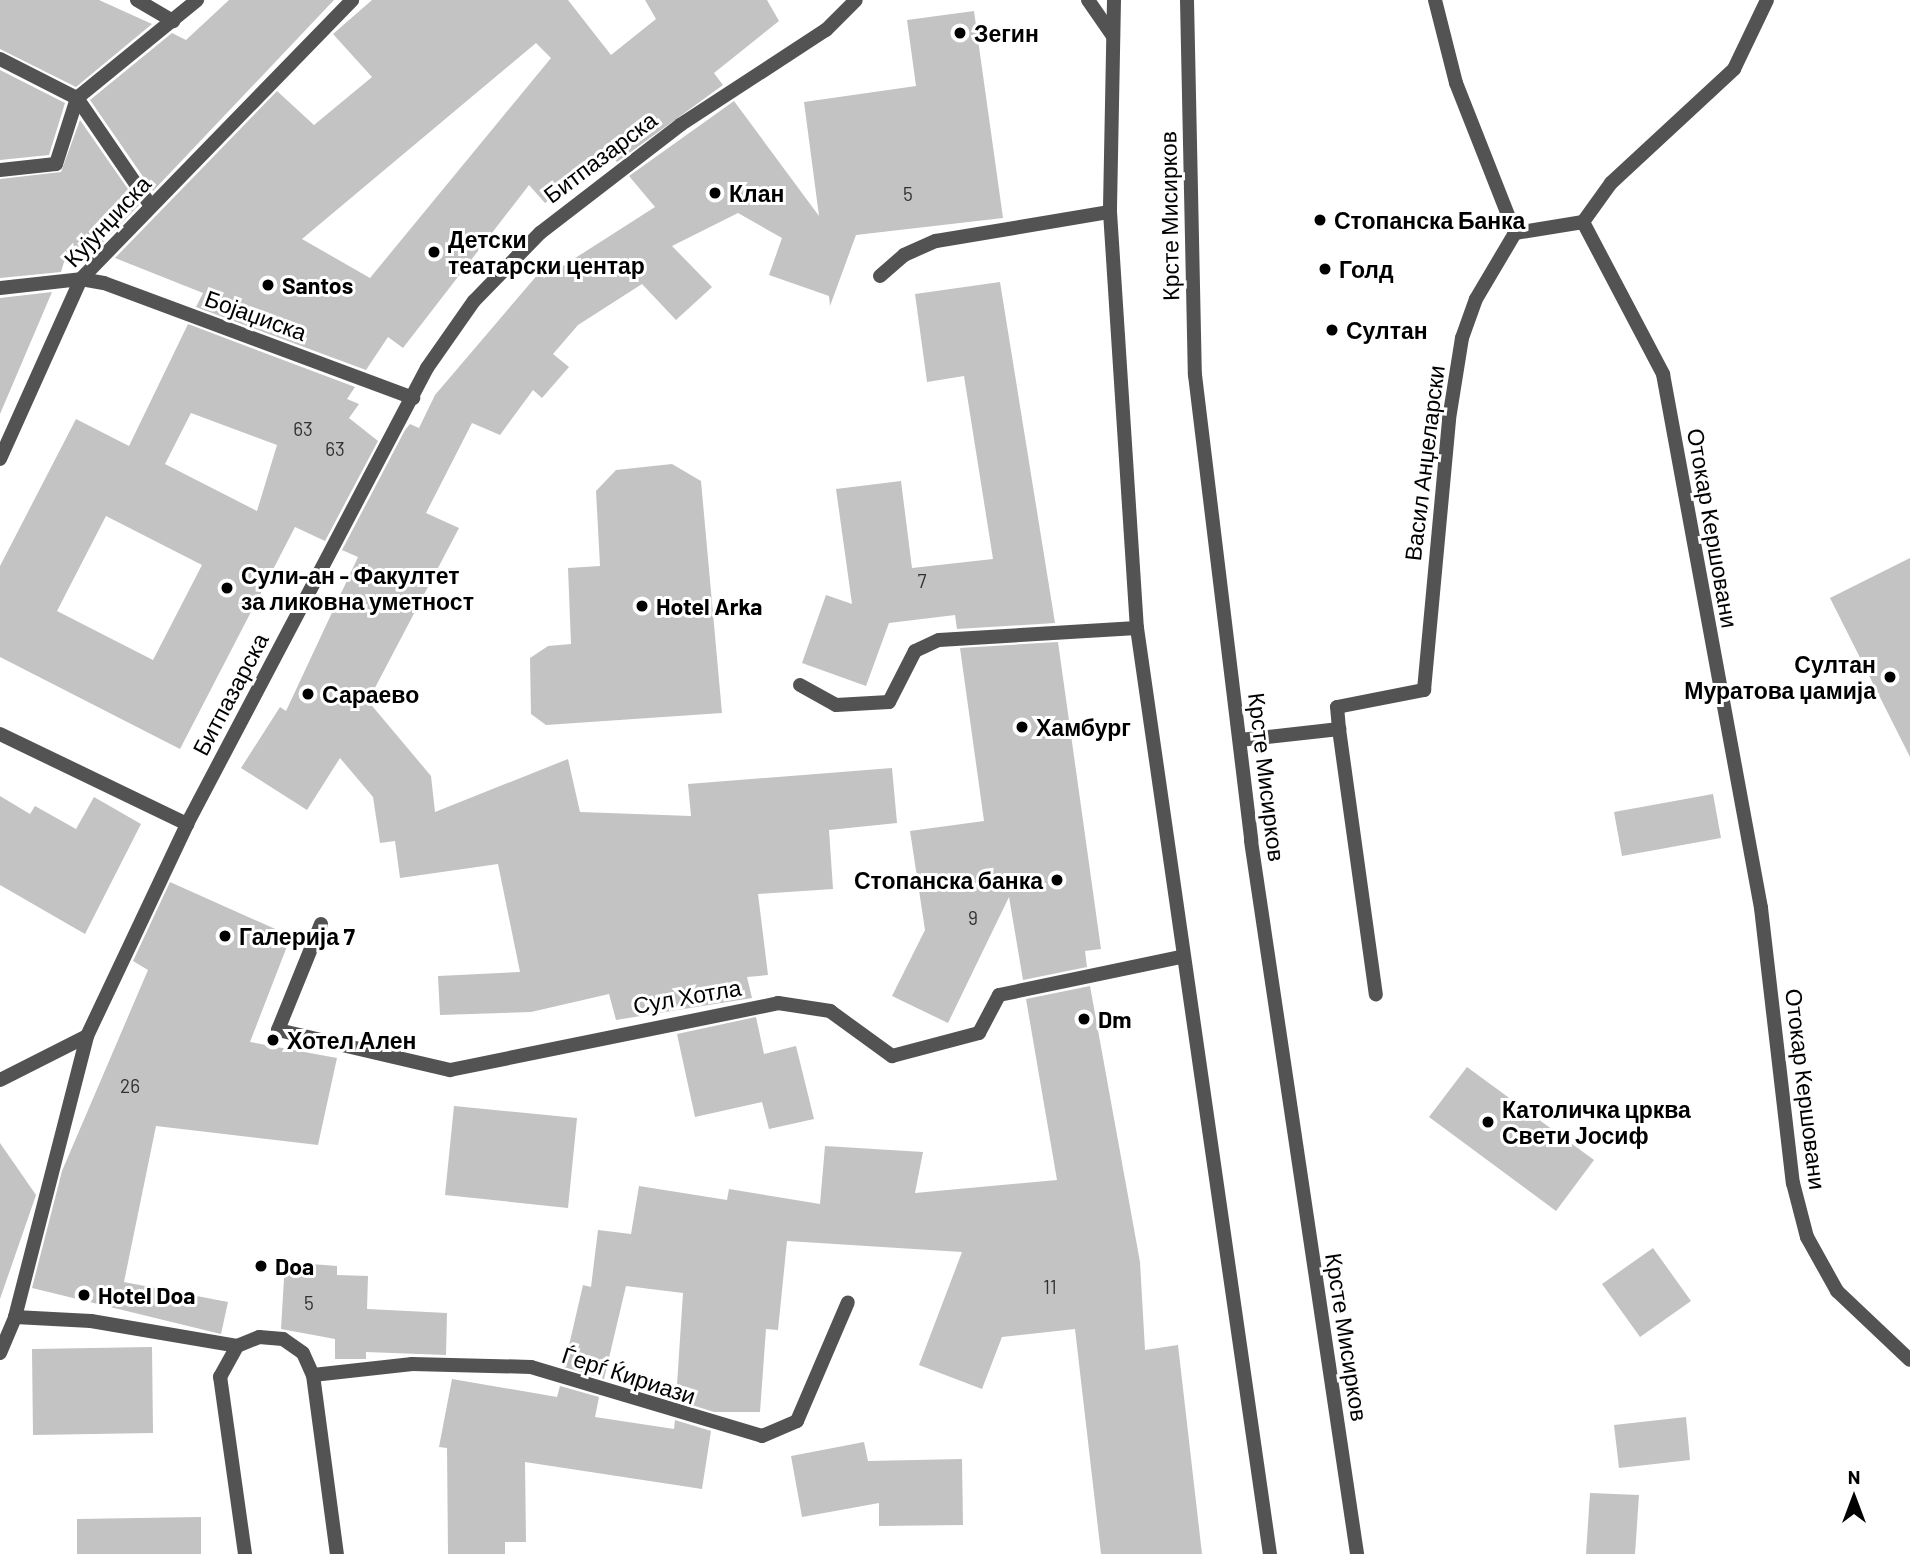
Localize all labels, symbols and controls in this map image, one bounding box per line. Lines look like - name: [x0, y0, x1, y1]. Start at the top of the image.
- place label: Зегин: [974, 19, 1039, 47]
- marker: Зегин: [952, 25, 968, 41]
- street label: Битпазарска: [538, 106, 662, 208]
- street label: Крсте Мисирков: [1154, 131, 1184, 301]
- street label: Кујунџиска: [58, 170, 156, 272]
- place label: Клан: [729, 179, 784, 207]
- house number: 5: [903, 183, 913, 205]
- marker: Клан: [707, 185, 723, 201]
- place label: Стопанска Банка: [1334, 206, 1525, 234]
- marker: Стопанска Банка: [1312, 212, 1328, 228]
- place label: Детски театарски центар: [448, 225, 645, 279]
- marker: Детски театарски центар: [426, 244, 442, 260]
- place label: Голд: [1339, 255, 1394, 283]
- marker: Голд: [1317, 261, 1333, 277]
- place label: Santos: [282, 271, 353, 299]
- marker: Santos: [260, 277, 276, 293]
- street label: Бојаџиска: [201, 284, 311, 346]
- place label: Султан: [1346, 316, 1428, 344]
- marker: Султан: [1324, 322, 1340, 338]
- street label: Васил Анџеларски: [1398, 364, 1450, 562]
- house number: 63: [293, 418, 313, 440]
- street label: Отокар Кершовани: [1682, 426, 1744, 630]
- house number: 63: [325, 438, 345, 460]
- place label: Сули-ан - Факултет за ликовна уметност: [241, 561, 474, 615]
- house number: 7: [918, 570, 926, 592]
- marker: Сули-ан - Факултет за ликовна уметност: [219, 580, 235, 596]
- place label: Hotel Arka: [656, 592, 762, 620]
- marker: Hotel Arka: [634, 598, 650, 614]
- street label: Битпазарска: [186, 628, 274, 760]
- place label: Султан Муратова џамија: [1684, 650, 1876, 704]
- marker: Султан Муратова џамија: [1882, 669, 1898, 685]
- place label: Сараево: [322, 680, 419, 708]
- marker: Сараево: [300, 686, 316, 702]
- street label: Крсте Мисирков: [1243, 691, 1291, 863]
- place label: Хамбург: [1036, 713, 1131, 741]
- marker: Хамбург: [1014, 719, 1030, 735]
- place label: Стопанска банка: [854, 866, 1043, 894]
- marker: Стопанска банка: [1049, 872, 1065, 888]
- house number: 9: [968, 907, 978, 929]
- place label: Галерија 7: [239, 922, 355, 950]
- marker: Галерија 7: [217, 928, 233, 944]
- street label: Сул Хотла: [631, 973, 743, 1019]
- street label: Отокар Кершовани: [1780, 987, 1832, 1191]
- place label: Dm: [1098, 1005, 1131, 1033]
- marker: Dm: [1076, 1011, 1092, 1027]
- place label: Хотел Ален: [287, 1026, 416, 1054]
- marker: Хотел Ален: [265, 1032, 281, 1048]
- house number: 26: [120, 1075, 140, 1097]
- place label: Католичка црква Свети Јосиф: [1502, 1095, 1691, 1149]
- marker: Католичка црква Свети Јосиф: [1480, 1114, 1496, 1130]
- street label: Крсте Мисирков: [1320, 1251, 1374, 1423]
- place label: Doa: [275, 1252, 314, 1280]
- marker: Doa: [253, 1258, 269, 1274]
- house number: 11: [1043, 1276, 1057, 1298]
- place label: Hotel Doa: [98, 1281, 195, 1309]
- marker: Hotel Doa: [76, 1287, 92, 1303]
- house number: 5: [304, 1292, 314, 1314]
- street label: Ѓерѓ Ќириази: [559, 1340, 699, 1410]
- north arrow: [1819, 1463, 1889, 1533]
- text: N: [1848, 1465, 1860, 1488]

